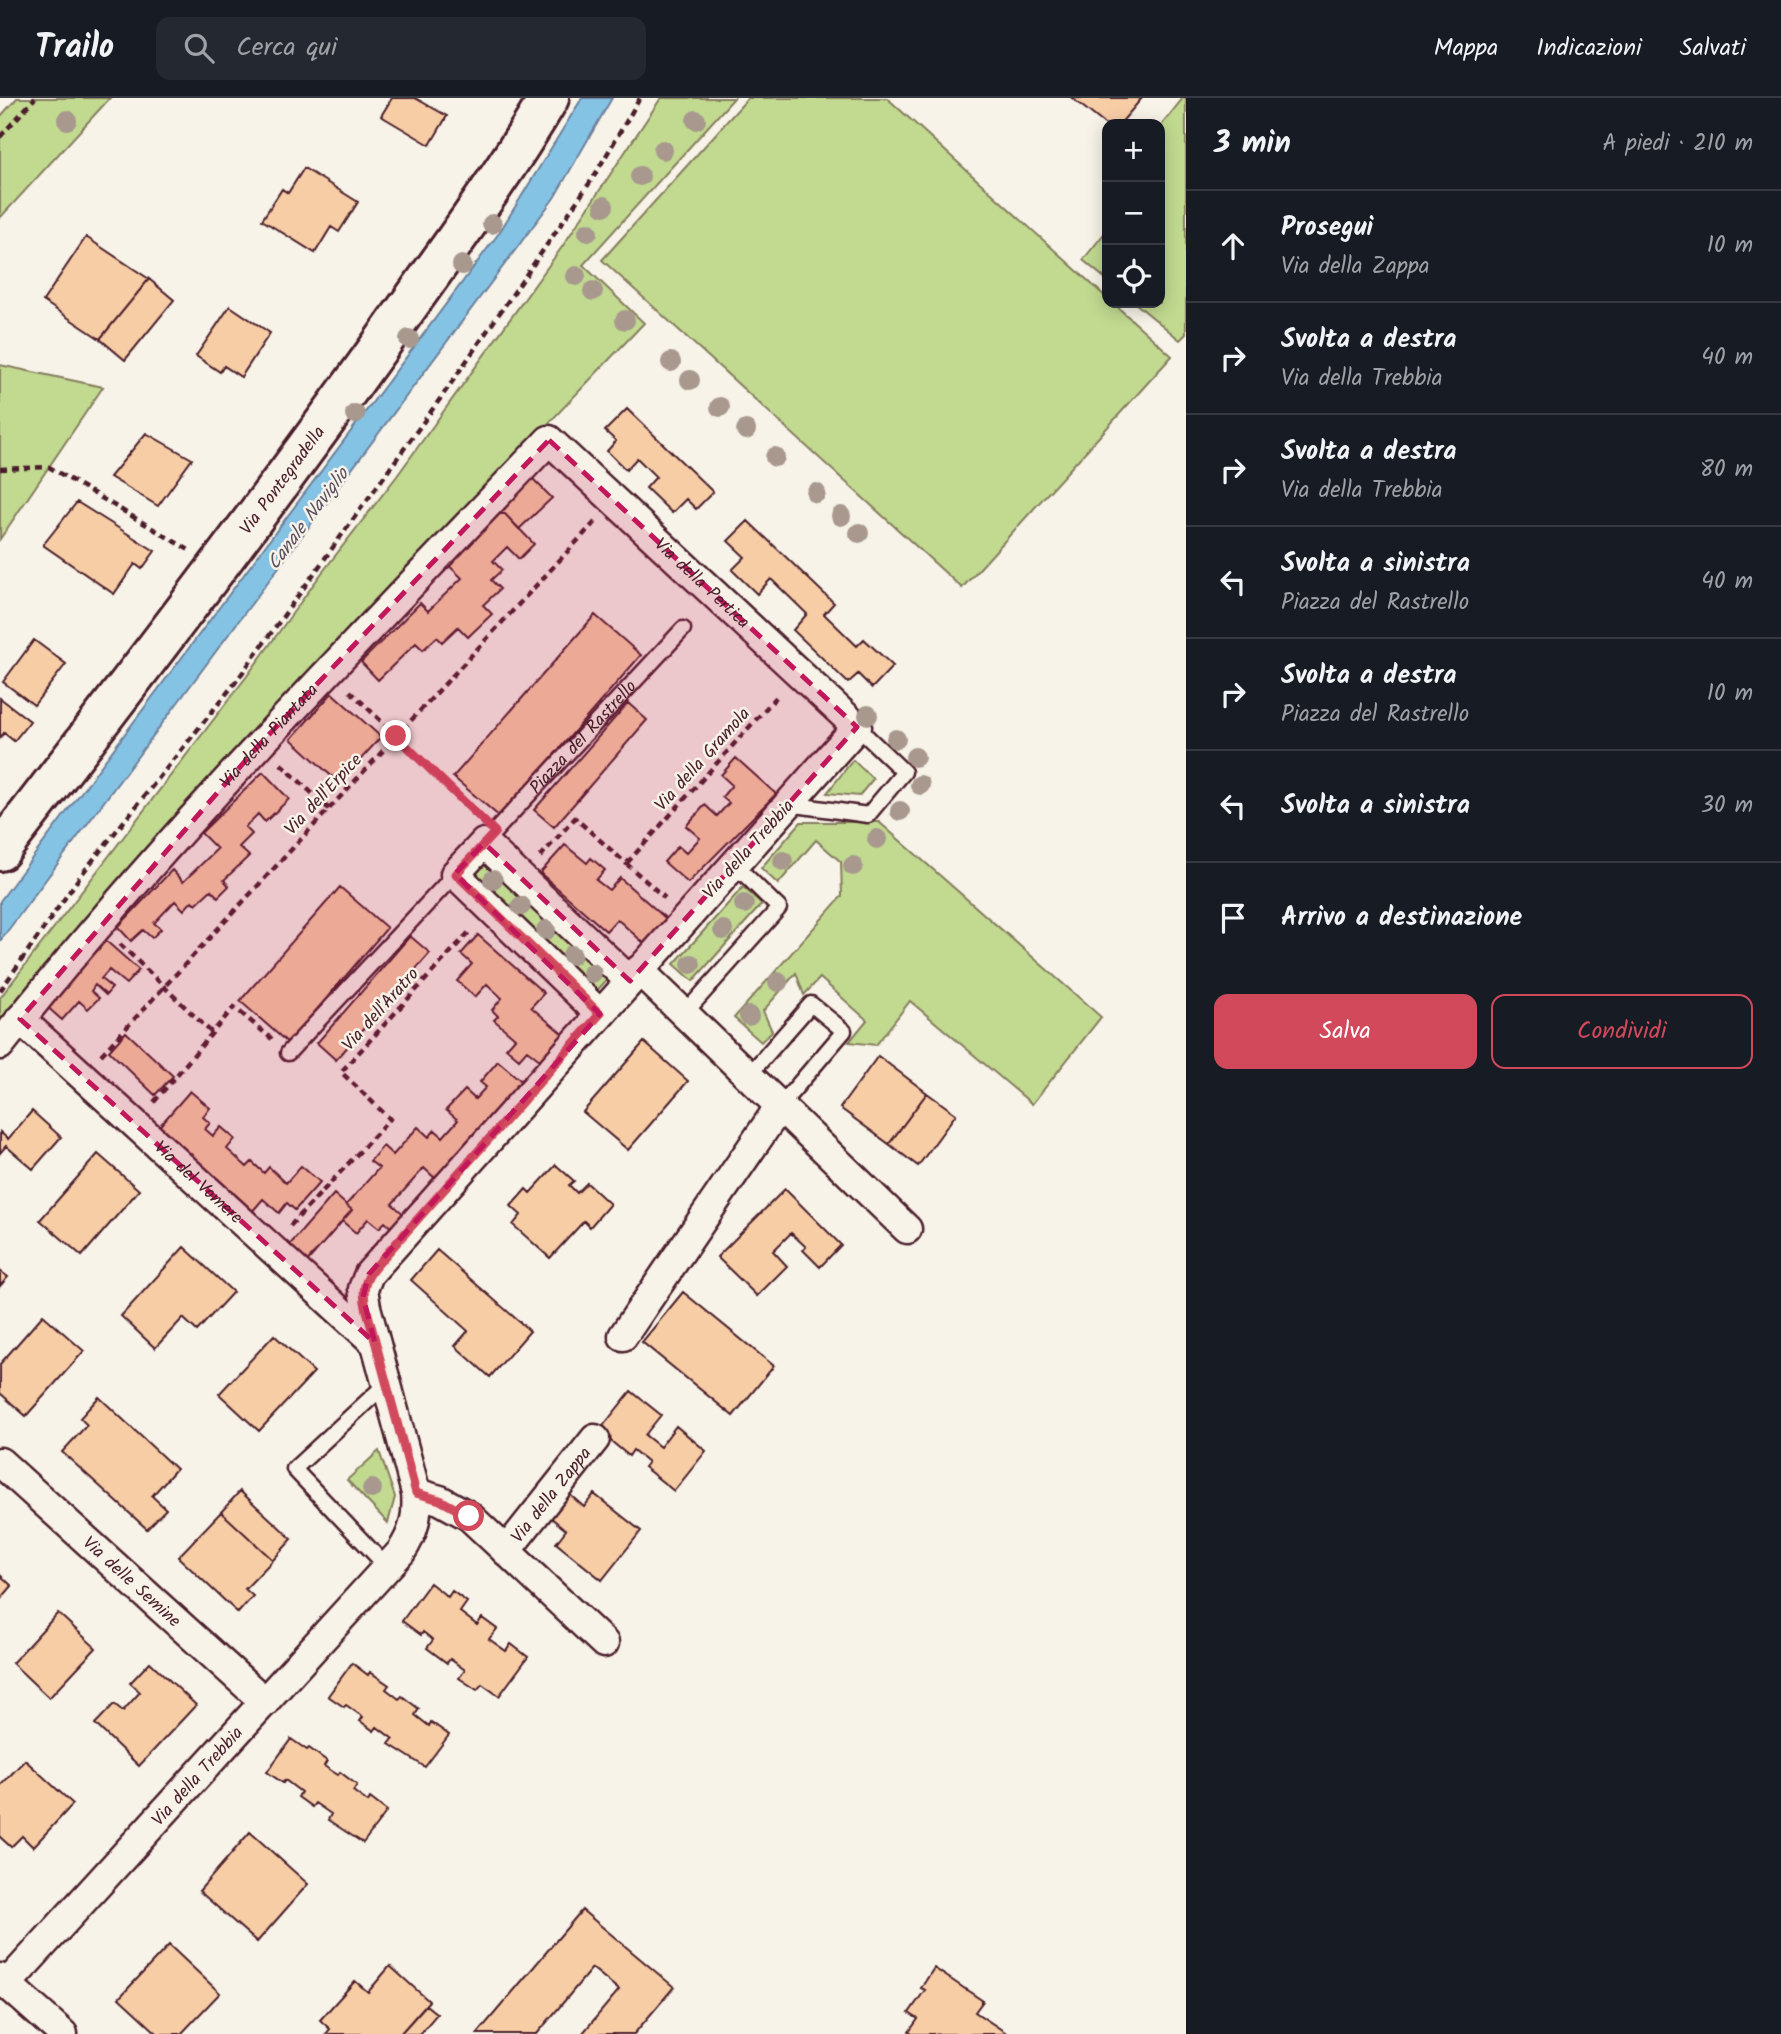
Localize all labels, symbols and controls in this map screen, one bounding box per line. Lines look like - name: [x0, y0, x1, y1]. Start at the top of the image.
- search box: [156, 17, 646, 80]
- text: Trailo: [35, 22, 114, 75]
- text: Cerca qui: [236, 27, 337, 69]
- icon: search: [180, 29, 218, 67]
- text: Mappa: [1434, 29, 1498, 68]
- text: Indicazioni: [1536, 29, 1642, 68]
- text: Salvati: [1680, 29, 1746, 68]
- map controls: [1102, 119, 1165, 308]
- button: +: [1102, 119, 1165, 182]
- text: 3 min: [1214, 120, 1291, 168]
- text: A piedi · 210 m: [1603, 126, 1753, 162]
- button: −: [1102, 182, 1165, 245]
- text: Prosegui: [1281, 207, 1373, 249]
- icon: ahead: [1214, 227, 1252, 265]
- text: 10 m: [1707, 228, 1753, 264]
- button: locate: [1102, 245, 1165, 308]
- text: Via della Zappa: [1281, 249, 1430, 285]
- text: Svolta a destra: [1281, 319, 1457, 361]
- icon: right: [1214, 339, 1252, 377]
- text: 40 m: [1701, 340, 1753, 376]
- text: Via della Trebbia: [1281, 361, 1443, 397]
- street label: Via Pontegradella: [233, 420, 333, 542]
- text: Svolta a destra: [1281, 431, 1457, 473]
- icon: right: [1214, 451, 1252, 489]
- text: 80 m: [1700, 452, 1753, 488]
- water label: Canale Naviglio: [260, 461, 358, 577]
- text: Via della Trebbia: [1281, 473, 1443, 509]
- street label: Via della Pertica: [647, 532, 756, 637]
- text: Svolta a sinistra: [1281, 543, 1470, 585]
- icon: left: [1214, 563, 1252, 601]
- text: 40 m: [1701, 564, 1753, 600]
- text: Piazza del Rastrello: [1281, 585, 1469, 621]
- text: Svolta a destra: [1281, 655, 1457, 697]
- street label: Piazza del Rastrello: [523, 674, 645, 802]
- icon: right: [1214, 675, 1252, 713]
- text: 10 m: [1707, 676, 1753, 712]
- street label: Via della Piantata: [213, 677, 326, 795]
- text: Piazza del Rastrello: [1281, 697, 1469, 733]
- street label: Via della Gramola: [648, 701, 758, 819]
- route end: [380, 720, 411, 751]
- street label: Via dell'Erpice: [278, 747, 370, 843]
- text: Svolta a sinistra: [1281, 785, 1470, 827]
- icon: left: [1214, 787, 1252, 825]
- text: 30 m: [1701, 788, 1753, 824]
- street label: Via della Trebbia: [696, 793, 802, 907]
- text: Arrivo a destinazione: [1281, 897, 1522, 939]
- icon: arrive: [1214, 899, 1252, 937]
- street label: Via dell'Aratro: [335, 961, 427, 1059]
- button: Salva: [1214, 994, 1477, 1069]
- button: Condividi: [1491, 994, 1753, 1069]
- street label: Via del Vomere: [146, 1135, 249, 1232]
- street label: Via della Zappa: [504, 1441, 600, 1550]
- route start: [453, 1500, 484, 1531]
- street label: Via delle Semine: [75, 1530, 187, 1635]
- street label: Via della Trebbia: [145, 1720, 251, 1834]

